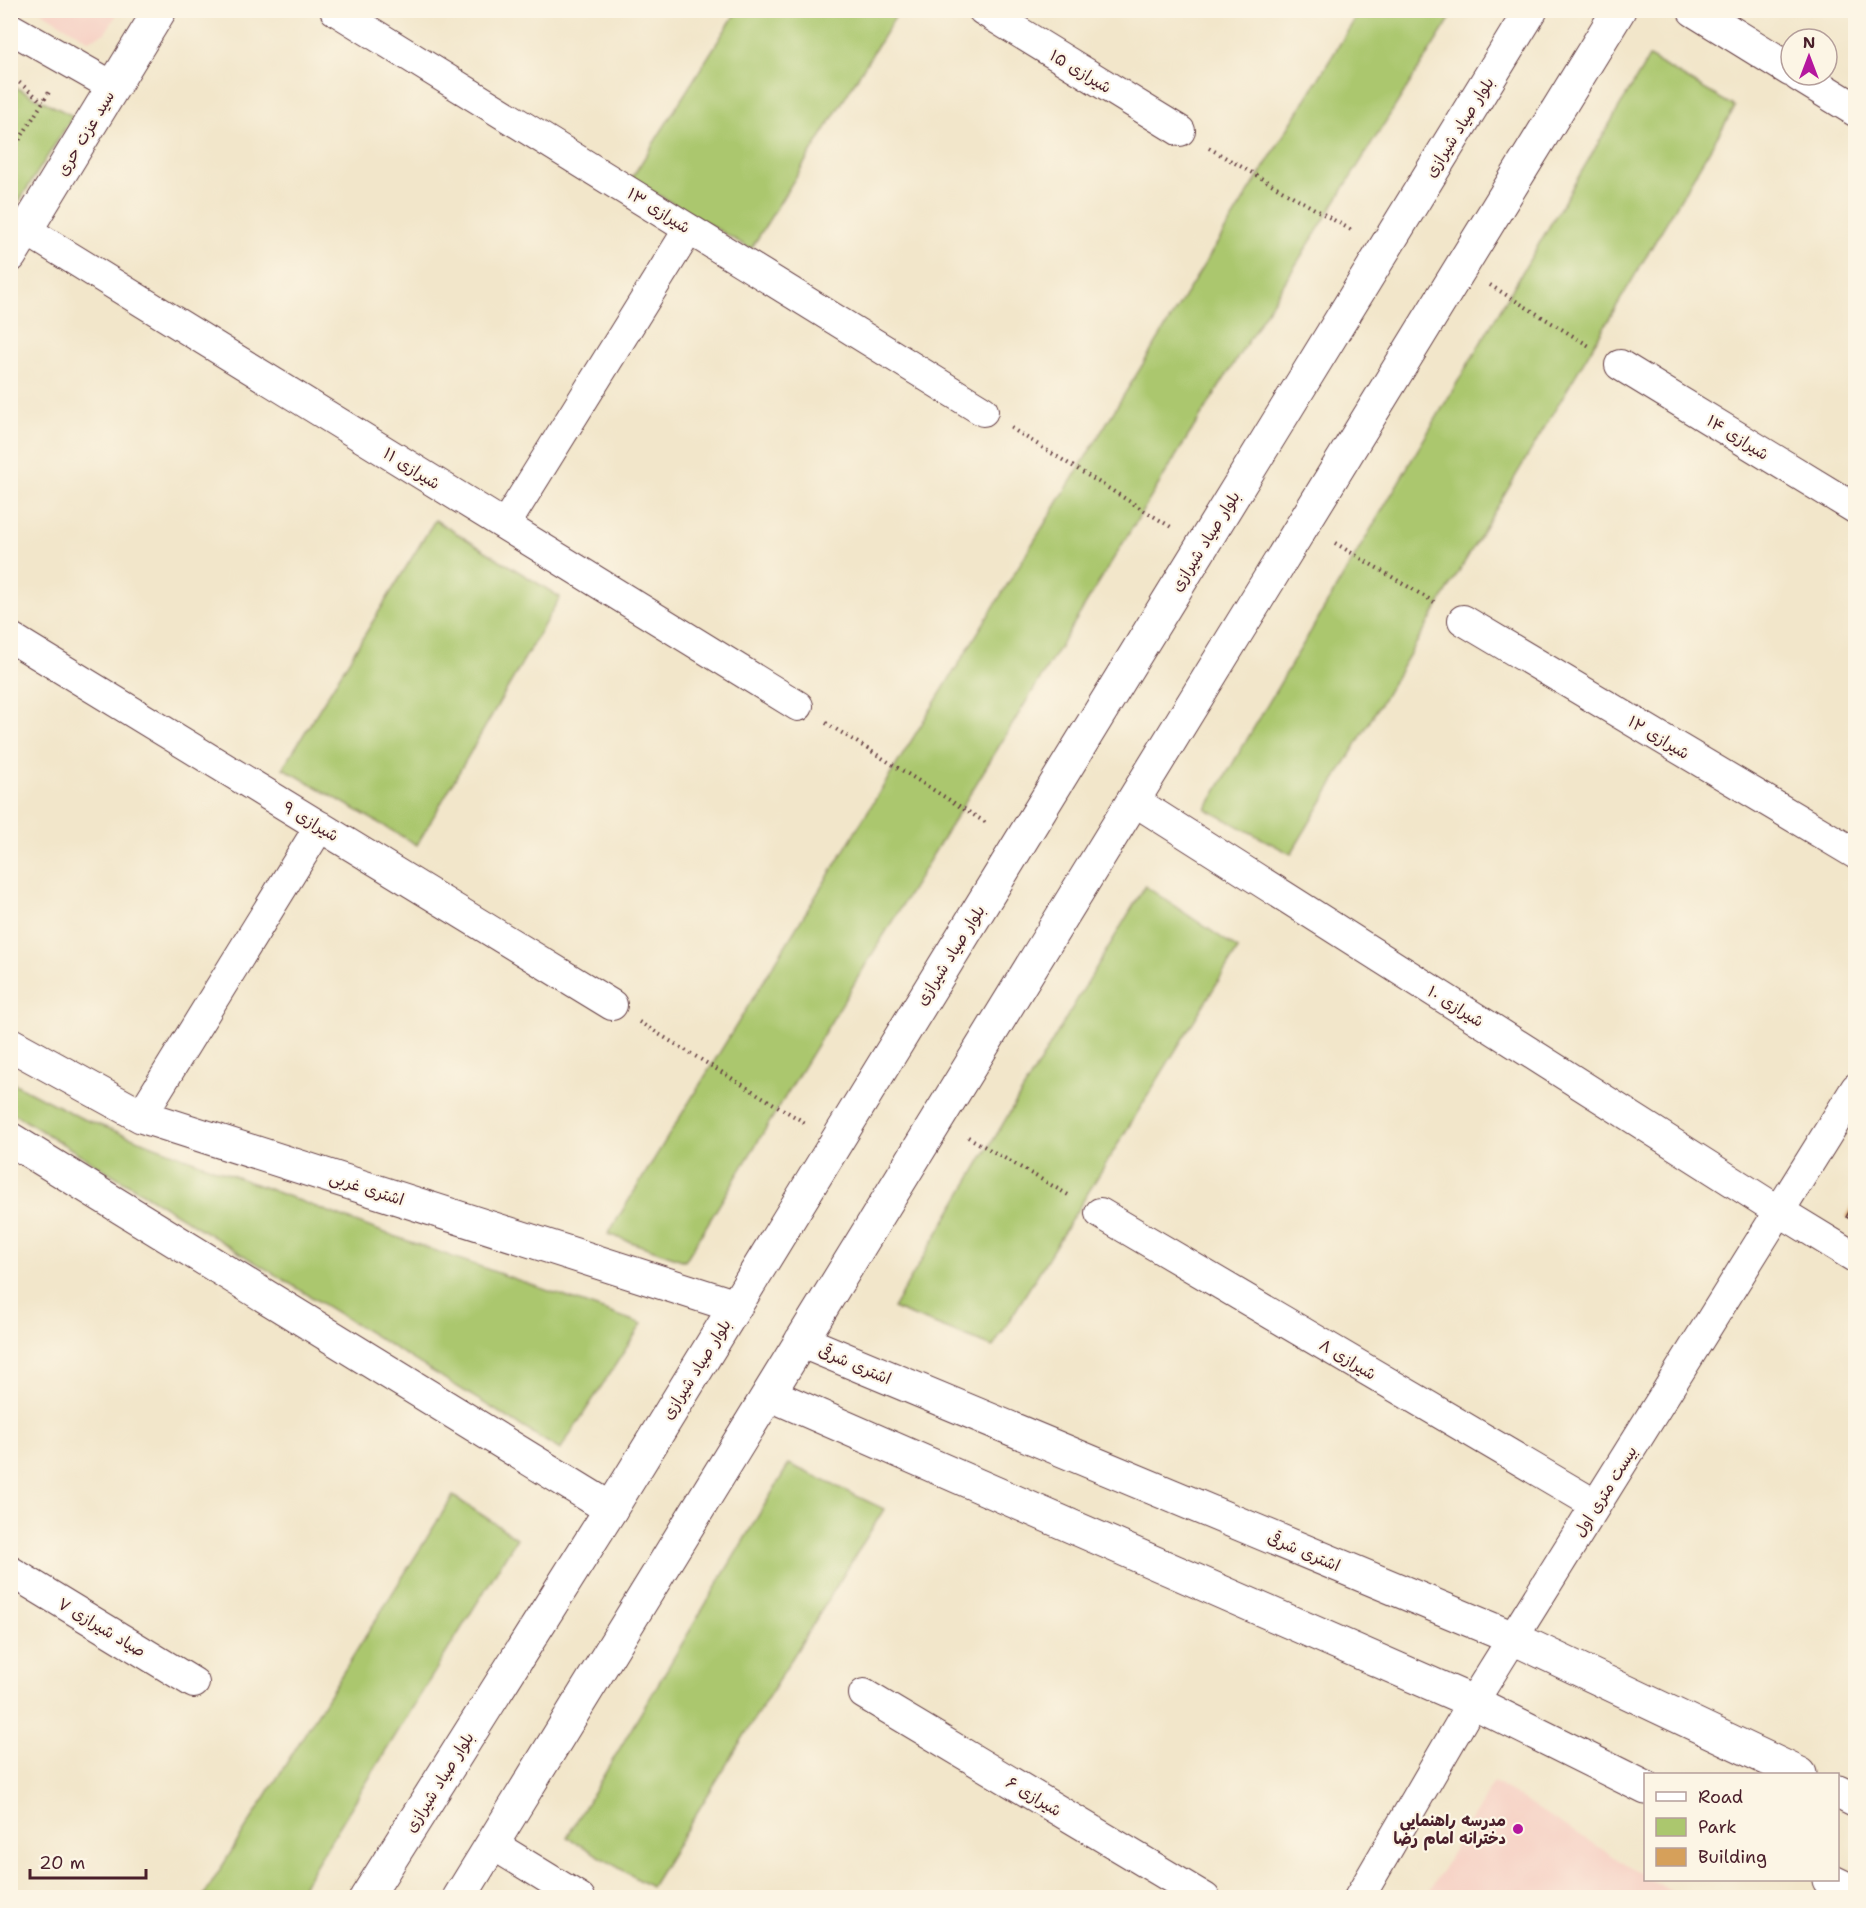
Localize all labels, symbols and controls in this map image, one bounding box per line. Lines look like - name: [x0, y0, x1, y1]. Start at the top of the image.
- north arrow: [1779, 27, 1839, 87]
- text: N: [1803, 32, 1815, 53]
- street label: شیرازی ۱۵: [1046, 45, 1115, 98]
- street label: بلوار صیاد شیرازی: [1420, 73, 1499, 181]
- street label: سید عزت حری: [52, 87, 119, 180]
- street label: شیرازی ۱۳: [623, 183, 694, 238]
- street label: شیرازی ۱۴: [1703, 410, 1773, 465]
- street label: شیرازی ۱۱: [379, 443, 444, 494]
- street label: بلوار صیاد شیرازی: [1166, 487, 1245, 595]
- street label: شیرازی ۱۲: [1624, 711, 1693, 764]
- street label: شیرازی ۹: [279, 797, 343, 846]
- street label: بلوار صیاد شیرازی: [911, 901, 990, 1009]
- street label: شیرازی ۱۰: [1424, 981, 1488, 1032]
- street label: اشتری غربی: [327, 1167, 407, 1210]
- street label: بلوار صیاد شیرازی: [657, 1315, 736, 1423]
- street label: شیرازی ۸: [1315, 1334, 1380, 1385]
- street label: اشتری شرقی: [815, 1340, 894, 1389]
- street label: بیست متری اول: [1569, 1442, 1642, 1541]
- street label: اشتری شرقی: [1264, 1527, 1343, 1576]
- street label: صیاد شیرازی ۷: [54, 1593, 149, 1662]
- street label: بلوار صیاد شیرازی: [400, 1728, 479, 1836]
- street label: شیرازی ۶: [1002, 1772, 1065, 1821]
- legend: [1644, 1773, 1839, 1881]
- text: Road: [1698, 1785, 1743, 1809]
- place label: مدرسه راهنمایی دخترانه امام رضا: [1394, 1810, 1506, 1851]
- text: Park: [1698, 1815, 1737, 1839]
- marker: مدرسه راهنمایی دخترانه امام رضا: [1511, 1822, 1525, 1836]
- scale bar: [30, 1842, 146, 1880]
- text: Building: [1698, 1845, 1767, 1869]
- text: 20 m: [39, 1851, 85, 1875]

